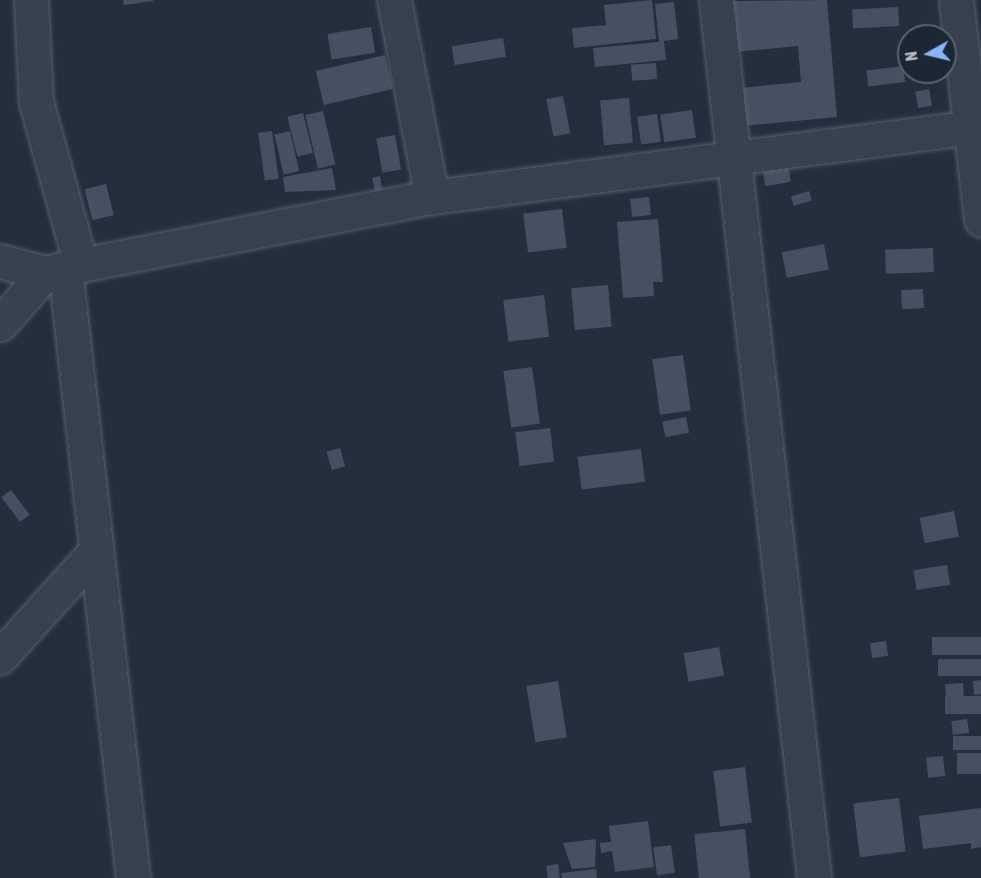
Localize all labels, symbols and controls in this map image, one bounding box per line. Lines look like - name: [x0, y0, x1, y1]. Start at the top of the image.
- north arrow: [897, 24, 957, 84]
- text: N: [902, 50, 921, 62]

